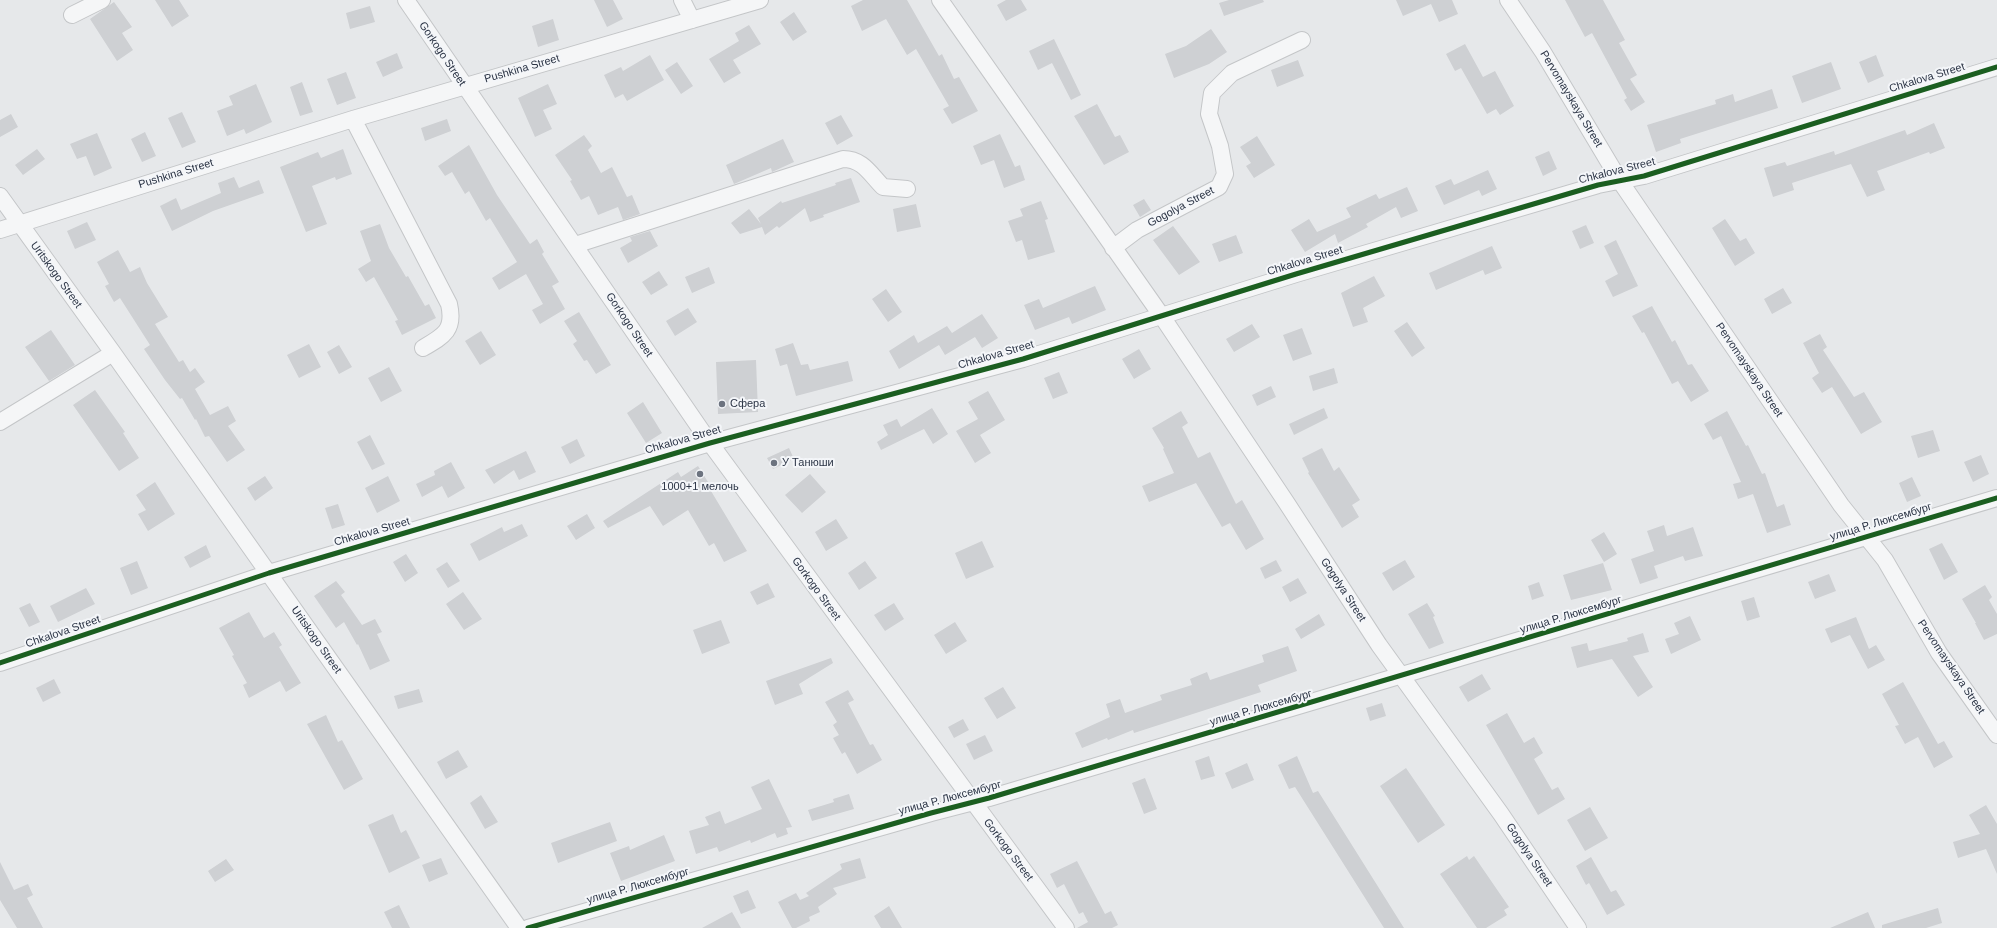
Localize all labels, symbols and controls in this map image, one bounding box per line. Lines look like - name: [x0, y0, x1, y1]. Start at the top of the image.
- street label: Gorkogo Street: [416, 19, 468, 89]
- street label: Pervomayskaya Street: [1537, 48, 1605, 150]
- street label: Pushkina Street: [483, 52, 561, 86]
- street label: Chkalova Street: [1888, 60, 1966, 96]
- street label: Chkalova Street: [1577, 155, 1657, 187]
- street label: Pushkina Street: [137, 156, 215, 192]
- street label: Gogolya Street: [1146, 184, 1216, 230]
- street label: Uritskogo Street: [27, 239, 85, 311]
- street label: Chkalova Street: [1266, 243, 1344, 279]
- street label: Gorkogo Street: [603, 290, 655, 360]
- street label: Pervomayskaya Street: [1713, 320, 1785, 420]
- street label: Chkalova Street: [957, 338, 1035, 372]
- place label: Сфера: [730, 397, 765, 411]
- marker: Сфера: [717, 399, 727, 409]
- street label: Chkalova Street: [644, 423, 722, 457]
- place label: У Танюши: [782, 456, 834, 470]
- marker: У Танюши: [769, 458, 779, 468]
- marker: 1000+1 мелочь: [695, 469, 705, 479]
- place label: 1000+1 мелочь: [661, 480, 739, 494]
- street label: улица Р. Люксембург: [1829, 500, 1933, 544]
- street label: Chkalova Street: [333, 515, 411, 549]
- street label: Gorkogo Street: [789, 555, 843, 623]
- street label: Gogolya Street: [1317, 556, 1369, 624]
- street label: улица Р. Люксембург: [1519, 593, 1623, 637]
- street label: Uritskogo Street: [288, 604, 344, 676]
- street label: Chkalova Street: [24, 613, 102, 651]
- street label: Pervomayskaya Street: [1915, 617, 1987, 717]
- street label: улица Р. Люксембург: [1208, 687, 1314, 729]
- street label: улица Р. Люксембург: [897, 778, 1003, 818]
- street label: Gorkogo Street: [980, 816, 1036, 884]
- street label: Gogolya Street: [1503, 821, 1555, 889]
- street label: улица Р. Люксембург: [585, 865, 691, 907]

